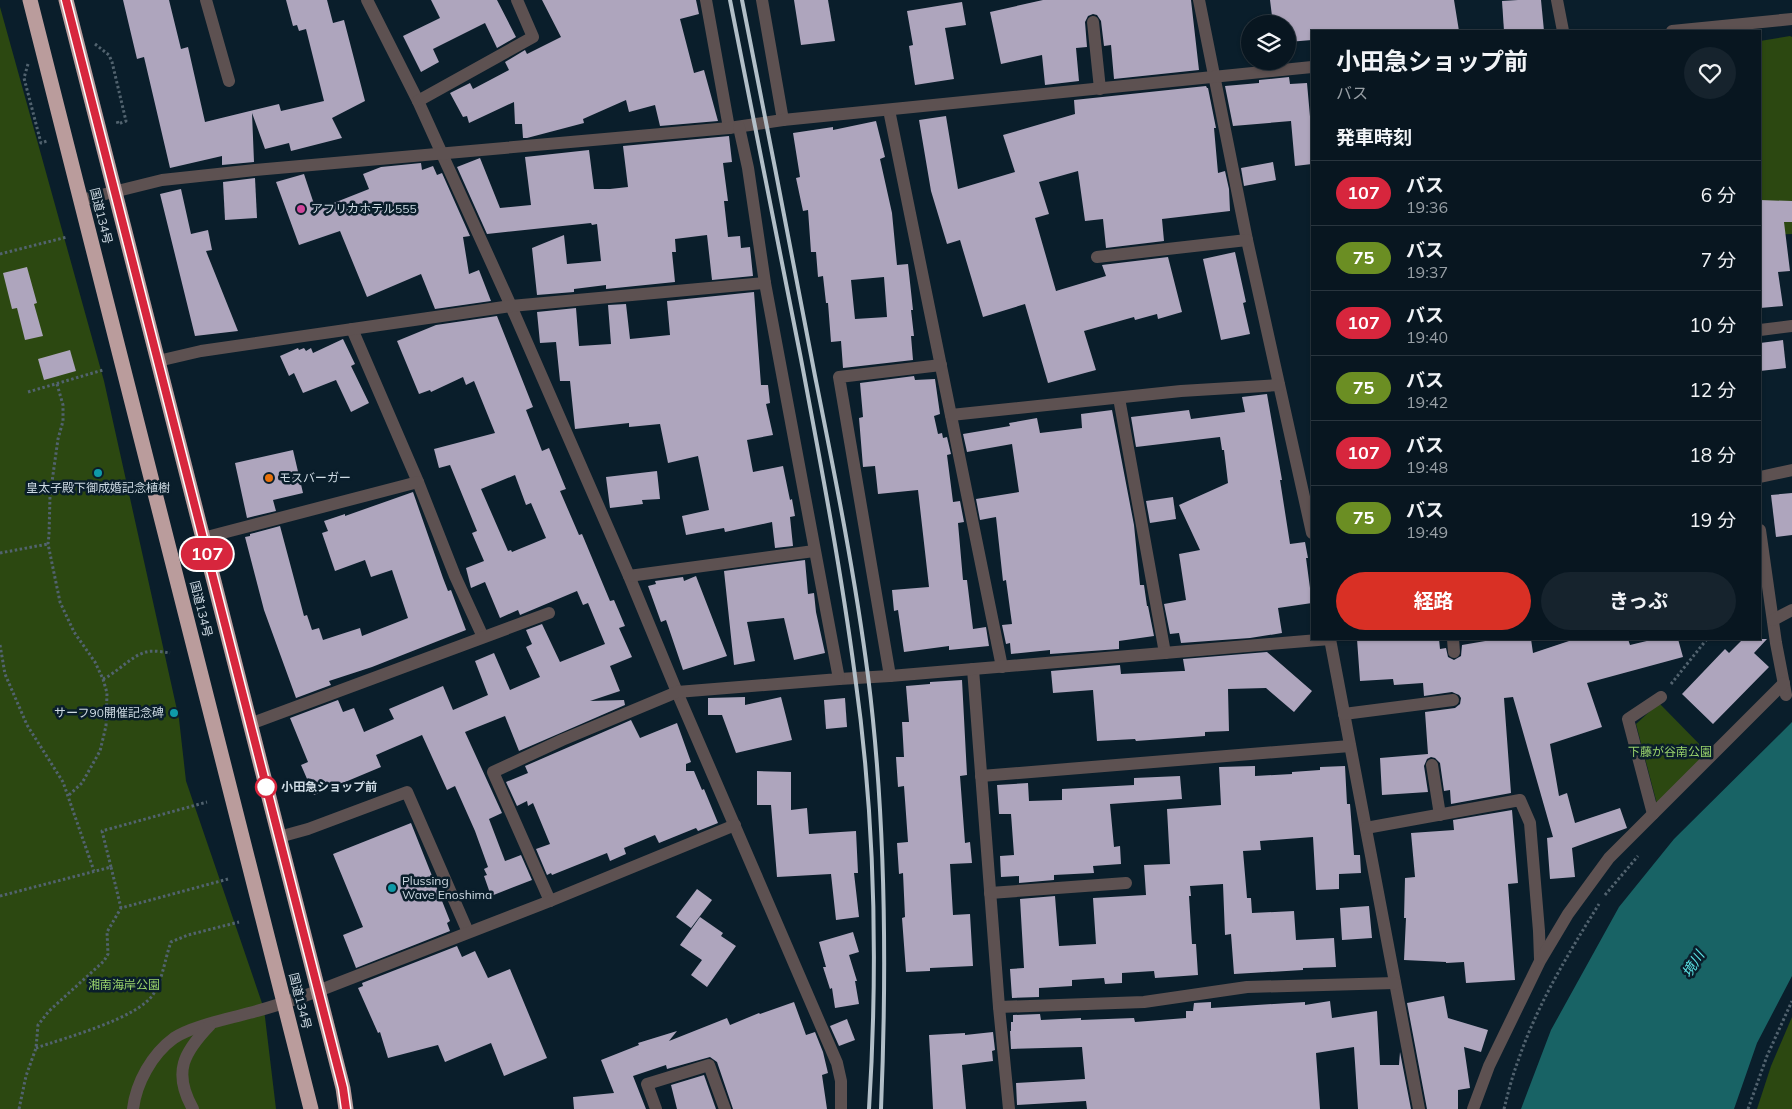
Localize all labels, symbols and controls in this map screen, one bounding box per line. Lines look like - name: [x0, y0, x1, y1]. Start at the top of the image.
- map controls: [1241, 15, 1296, 70]
- button: layers: [1241, 15, 1296, 70]
- text: 小田急ショップ前: [1336, 46, 1528, 76]
- button: heart: [1684, 47, 1736, 99]
- text: バス: [1336, 83, 1368, 103]
- text: 発車時刻: [1336, 125, 1412, 149]
- text: バス: [1406, 173, 1444, 197]
- text: 107: [1347, 181, 1380, 204]
- text: 6 分: [1701, 183, 1736, 207]
- street label: 国道134号: [87, 186, 116, 246]
- text: 19:36: [1406, 197, 1448, 217]
- place label: アフリカホテル555: [311, 201, 417, 216]
- marker: アフリカホテル555: [295, 203, 307, 215]
- text: バス: [1406, 238, 1444, 262]
- text: 75: [1353, 246, 1374, 269]
- text: 7 分: [1701, 248, 1736, 272]
- text: 19:37: [1406, 262, 1448, 282]
- text: バス: [1406, 303, 1444, 327]
- text: 107: [1347, 311, 1380, 334]
- text: 10 分: [1689, 313, 1736, 337]
- text: 19:40: [1406, 327, 1448, 347]
- text: バス: [1406, 368, 1444, 392]
- text: 75: [1353, 376, 1374, 399]
- text: 12 分: [1689, 378, 1736, 402]
- text: 19:42: [1406, 392, 1448, 412]
- text: バス: [1406, 433, 1444, 457]
- text: 107: [1347, 441, 1380, 464]
- text: 18 分: [1689, 443, 1736, 467]
- text: 19:48: [1406, 457, 1448, 477]
- marker: 皇太子殿下御成婚記念植樹: [92, 467, 104, 479]
- place label: モスバーガー: [279, 470, 351, 485]
- marker: モスバーガー: [263, 472, 275, 484]
- place label: 皇太子殿下御成婚記念植樹: [26, 480, 170, 495]
- text: バス: [1406, 498, 1444, 522]
- text: 75: [1353, 506, 1374, 529]
- text: 19 分: [1689, 508, 1736, 532]
- text: 19:49: [1406, 522, 1448, 542]
- line badge: 107: [178, 538, 236, 570]
- text: 107: [191, 542, 223, 565]
- button: 経路: [1336, 572, 1531, 630]
- button: きっぷ: [1541, 572, 1736, 630]
- street label: 国道134号: [187, 579, 216, 639]
- place label: サーフ90開催記念碑: [54, 705, 164, 720]
- marker: サーフ90開催記念碑: [168, 707, 180, 719]
- park label: 下藤が谷南公園: [1628, 744, 1712, 759]
- marker: 小田急ショップ前: [255, 776, 277, 798]
- place label: 小田急ショップ前: [281, 779, 377, 794]
- place label: Plussing Wave Enoshima: [402, 873, 492, 902]
- marker: Plussing Wave Enoshima: [386, 882, 398, 894]
- water label: 境川: [1678, 946, 1709, 981]
- street label: 国道134号: [286, 971, 315, 1031]
- park label: 湘南海岸公園: [88, 977, 160, 992]

